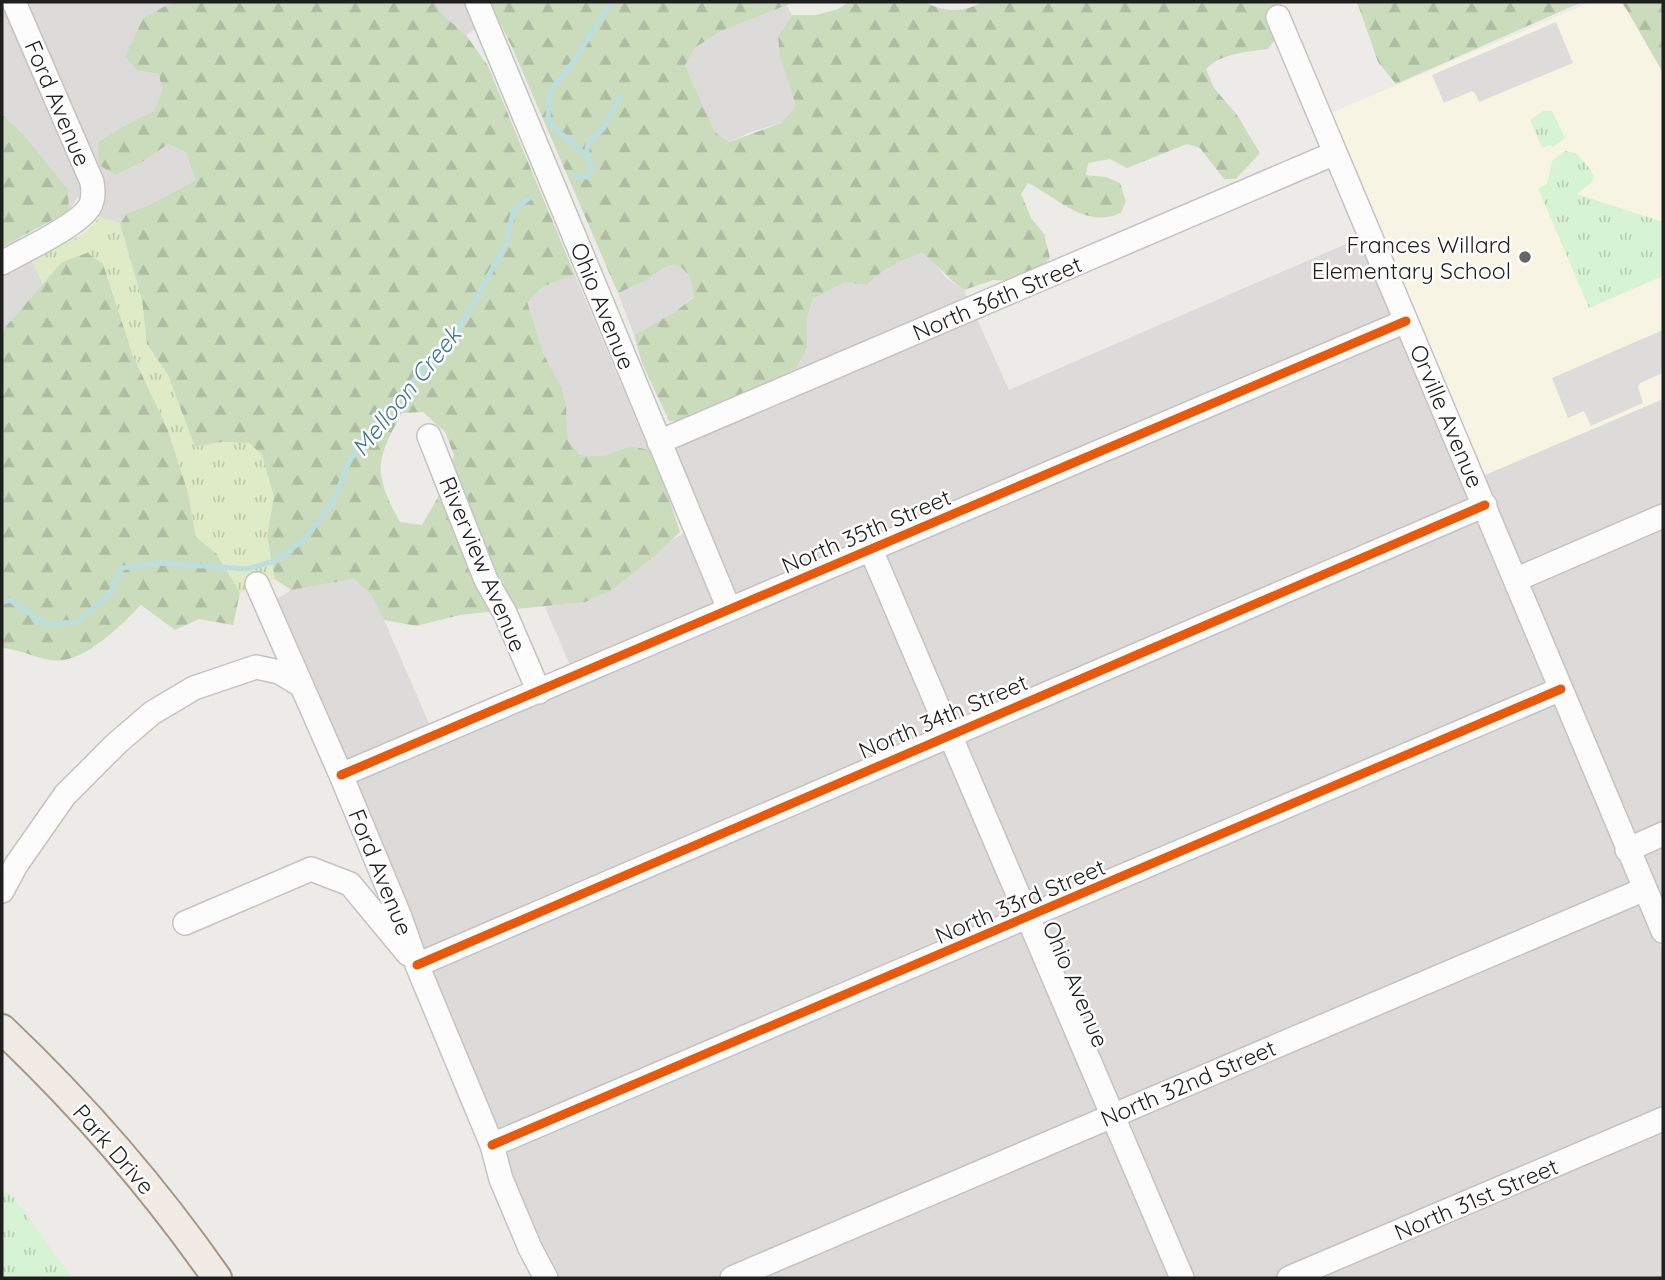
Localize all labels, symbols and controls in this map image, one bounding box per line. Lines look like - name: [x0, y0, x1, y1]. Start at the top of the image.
- street label: Ford Avenue: [19, 36, 97, 170]
- place label: Frances Willard Elementary School: [1312, 230, 1511, 285]
- street label: Ohio Avenue: [564, 238, 642, 374]
- street label: North 36th Street: [908, 249, 1086, 347]
- marker: Frances Willard Elementary School: [1517, 249, 1533, 265]
- water label: Melloon Creek: [345, 319, 469, 462]
- street label: Orville Avenue: [1404, 340, 1490, 492]
- street label: Riverview Avenue: [433, 472, 533, 656]
- street label: North 35th Street: [777, 482, 955, 580]
- street label: North 34th Street: [854, 667, 1032, 765]
- street label: Ford Avenue: [342, 805, 420, 939]
- street label: North 33rd Street: [930, 852, 1110, 950]
- street label: Ohio Avenue: [1036, 916, 1116, 1052]
- street label: North 32nd Street: [1096, 1033, 1280, 1133]
- street label: Park Drive: [67, 1098, 161, 1200]
- street label: North 31st Street: [1390, 1151, 1562, 1247]

